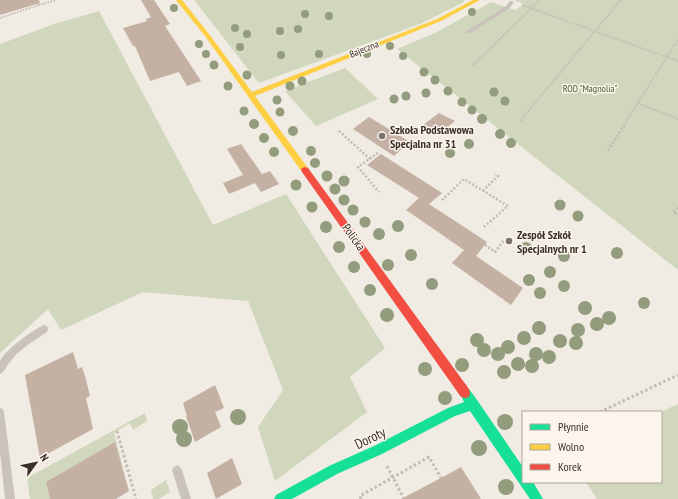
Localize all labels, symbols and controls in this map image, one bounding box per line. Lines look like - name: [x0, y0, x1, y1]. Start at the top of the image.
- street label: Bajeczna: [347, 37, 381, 61]
- park label: ROD "Magnolia": [563, 82, 617, 95]
- place label: Szkoła Podstawowa Specjalna nr 31: [390, 122, 474, 151]
- marker: Szkoła Podstawowa Specjalna nr 31: [377, 131, 387, 141]
- street label: Policka: [339, 221, 369, 253]
- place label: Zespół Szkół Specjalnych nr 1: [517, 227, 587, 256]
- marker: Zespół Szkół Specjalnych nr 1: [504, 236, 514, 246]
- legend: [522, 411, 662, 483]
- text: Płynnie: [558, 419, 589, 434]
- street label: Doroty: [352, 423, 389, 453]
- text: Wolno: [558, 439, 584, 454]
- north arrow: [16, 443, 56, 483]
- text: N: [37, 451, 52, 464]
- text: Korek: [558, 459, 582, 474]

